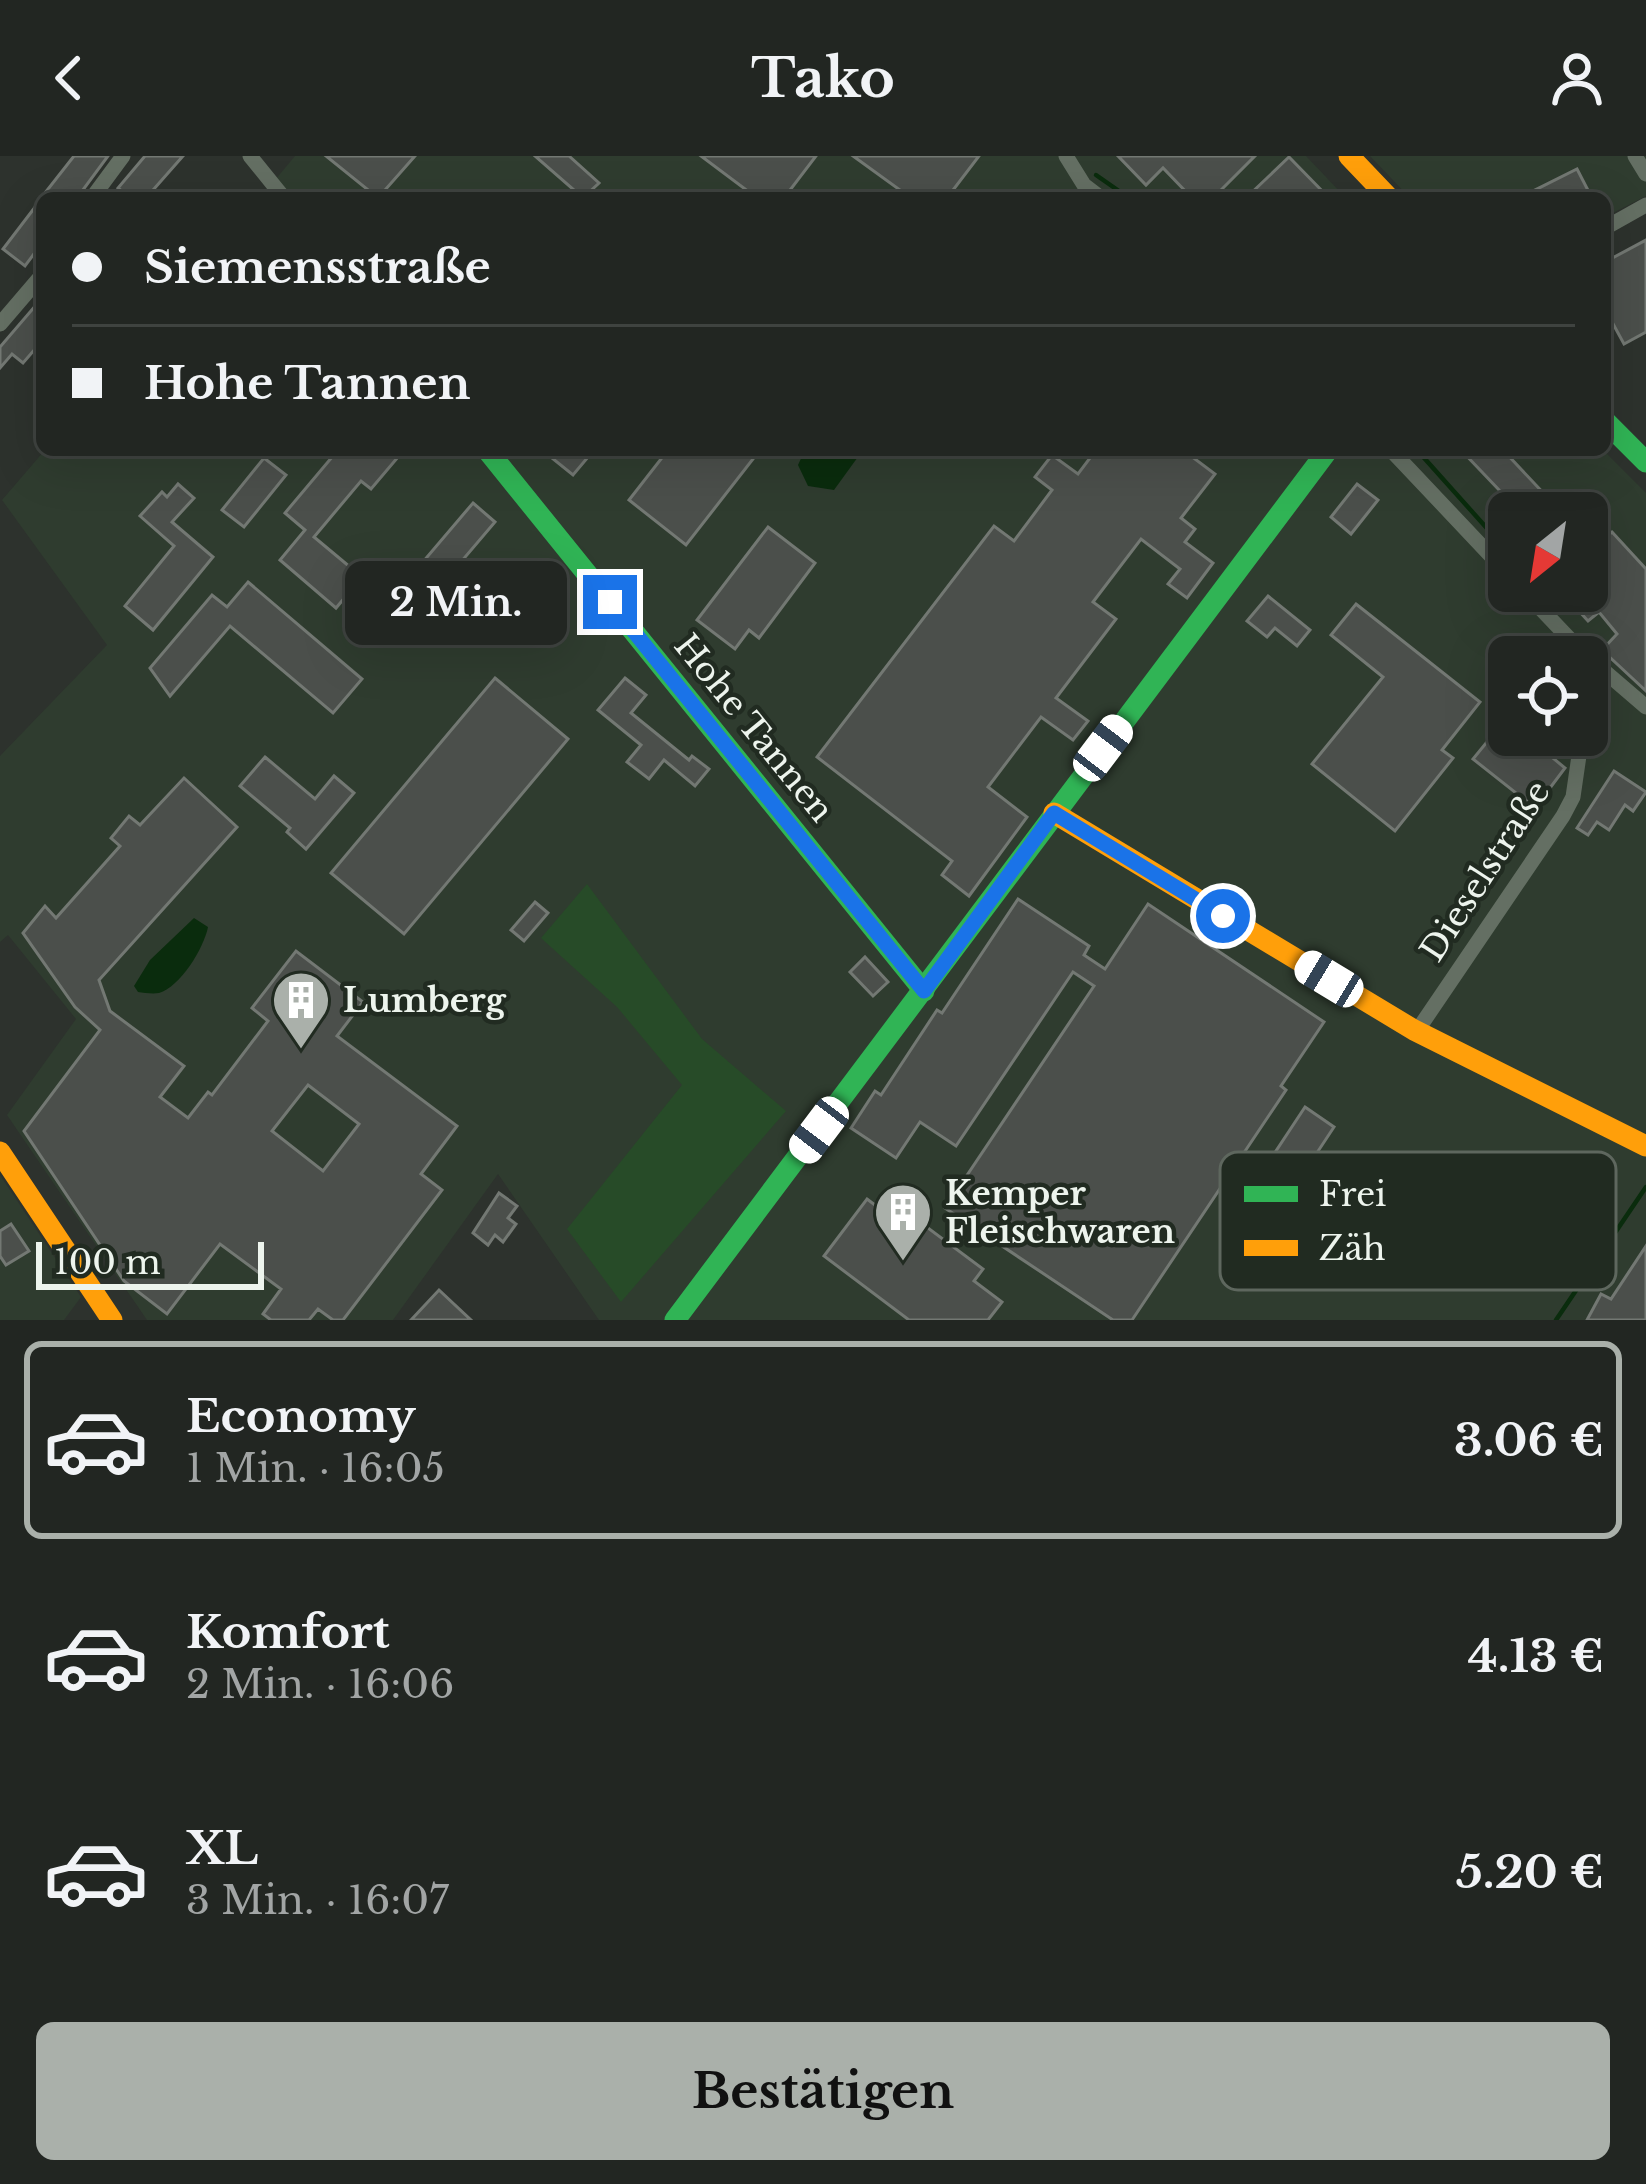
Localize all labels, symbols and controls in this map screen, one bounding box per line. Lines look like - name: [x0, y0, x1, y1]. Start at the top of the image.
- icon: back: [36, 45, 102, 111]
- text: Tako: [751, 45, 895, 112]
- icon: person: [1544, 45, 1610, 111]
- text: Siemensstraße: [144, 239, 491, 295]
- text: Hohe Tannen: [144, 355, 470, 411]
- north arrow: [1488, 492, 1608, 612]
- map controls: [1488, 492, 1608, 756]
- callout: 2 Min.: [346, 560, 568, 644]
- route end: [583, 575, 637, 629]
- text: 2 Min.: [390, 578, 523, 627]
- street label: Hohe Tannen: [666, 626, 842, 830]
- button: locate: [1488, 636, 1608, 756]
- car: [1067, 708, 1139, 788]
- street label: Dieselstraße: [1411, 773, 1559, 969]
- route start: [1196, 889, 1250, 943]
- car: [1289, 945, 1369, 1013]
- building icon: Lumberg: [270, 969, 332, 1051]
- place label: Lumberg: [343, 980, 507, 1021]
- car: [783, 1090, 855, 1170]
- legend: [1220, 1152, 1616, 1290]
- place label: Kemper Fleischwaren: [945, 1173, 1175, 1252]
- text: Frei: [1319, 1174, 1386, 1215]
- building icon: Kemper Fleischwaren: [872, 1181, 934, 1263]
- text: Zäh: [1319, 1228, 1385, 1269]
- scale bar: [36, 1236, 264, 1289]
- text: 100 m: [54, 1242, 161, 1283]
- icon: car: [42, 1386, 150, 1494]
- text: Economy: [186, 1388, 416, 1444]
- text: 3.06 €: [1454, 1412, 1604, 1468]
- text: 1 Min. · 16:05: [186, 1444, 445, 1493]
- icon: car: [42, 1602, 150, 1710]
- text: Komfort: [186, 1604, 390, 1660]
- text: 4.13 €: [1468, 1628, 1604, 1684]
- text: 2 Min. · 16:06: [186, 1660, 454, 1709]
- icon: car: [42, 1818, 150, 1926]
- text: XL: [186, 1820, 258, 1876]
- text: 5.20 €: [1456, 1844, 1604, 1900]
- text: 3 Min. · 16:07: [186, 1876, 449, 1925]
- button: Bestätigen: [36, 2022, 1610, 2160]

